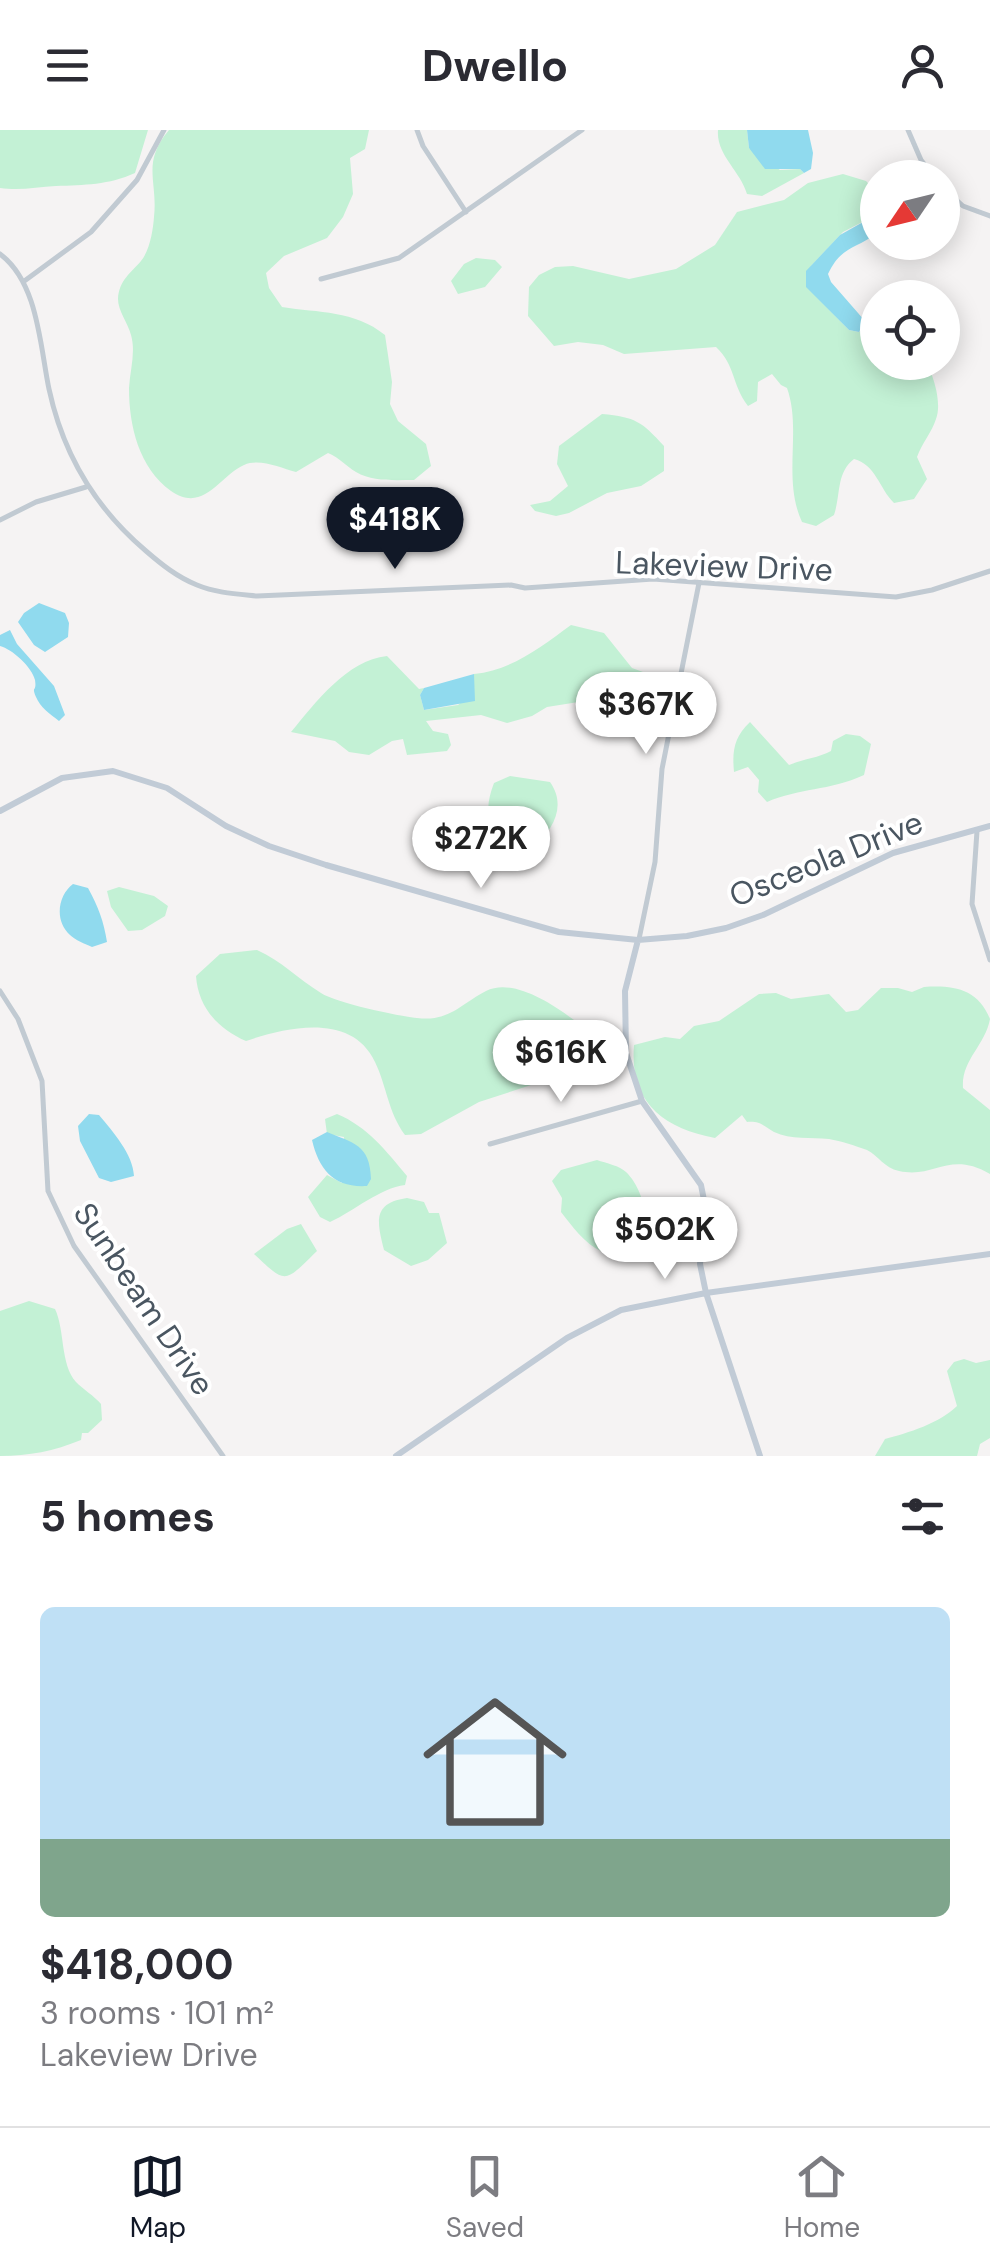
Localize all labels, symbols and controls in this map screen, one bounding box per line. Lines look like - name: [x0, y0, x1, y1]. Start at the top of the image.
- text: Dwello: [422, 36, 568, 95]
- icon: menu: [40, 38, 95, 93]
- icon: person: [895, 38, 950, 93]
- north arrow: [860, 160, 960, 260]
- map controls: [860, 160, 960, 380]
- button: locate: [860, 280, 960, 380]
- pin: $418K: [325, 487, 465, 572]
- text: $418K: [349, 498, 441, 540]
- street label: Lakeview Drive: [615, 541, 833, 591]
- pin: $367K: [576, 672, 716, 757]
- text: $367K: [598, 683, 694, 725]
- street label: Osceola Drive: [723, 801, 929, 917]
- pin: $272K: [411, 806, 551, 891]
- text: $272K: [434, 817, 528, 859]
- pin: $616K: [491, 1020, 631, 1105]
- text: $616K: [515, 1031, 607, 1073]
- street label: Sunbeam Drive: [64, 1195, 224, 1403]
- pin: $502K: [595, 1197, 735, 1282]
- text: $502K: [615, 1208, 716, 1250]
- text: 5 homes: [40, 1489, 215, 1544]
- icon: filters: [895, 1489, 950, 1544]
- icon: home: [405, 1672, 585, 1852]
- text: $418,000: [40, 1937, 234, 1992]
- text: 3 rooms · 101 m²: [40, 1992, 274, 2034]
- text: Lakeview Drive: [40, 2034, 258, 2076]
- tab: Map: [130, 2149, 186, 2246]
- tab: Saved: [446, 2149, 524, 2246]
- tab: Home: [784, 2149, 860, 2246]

